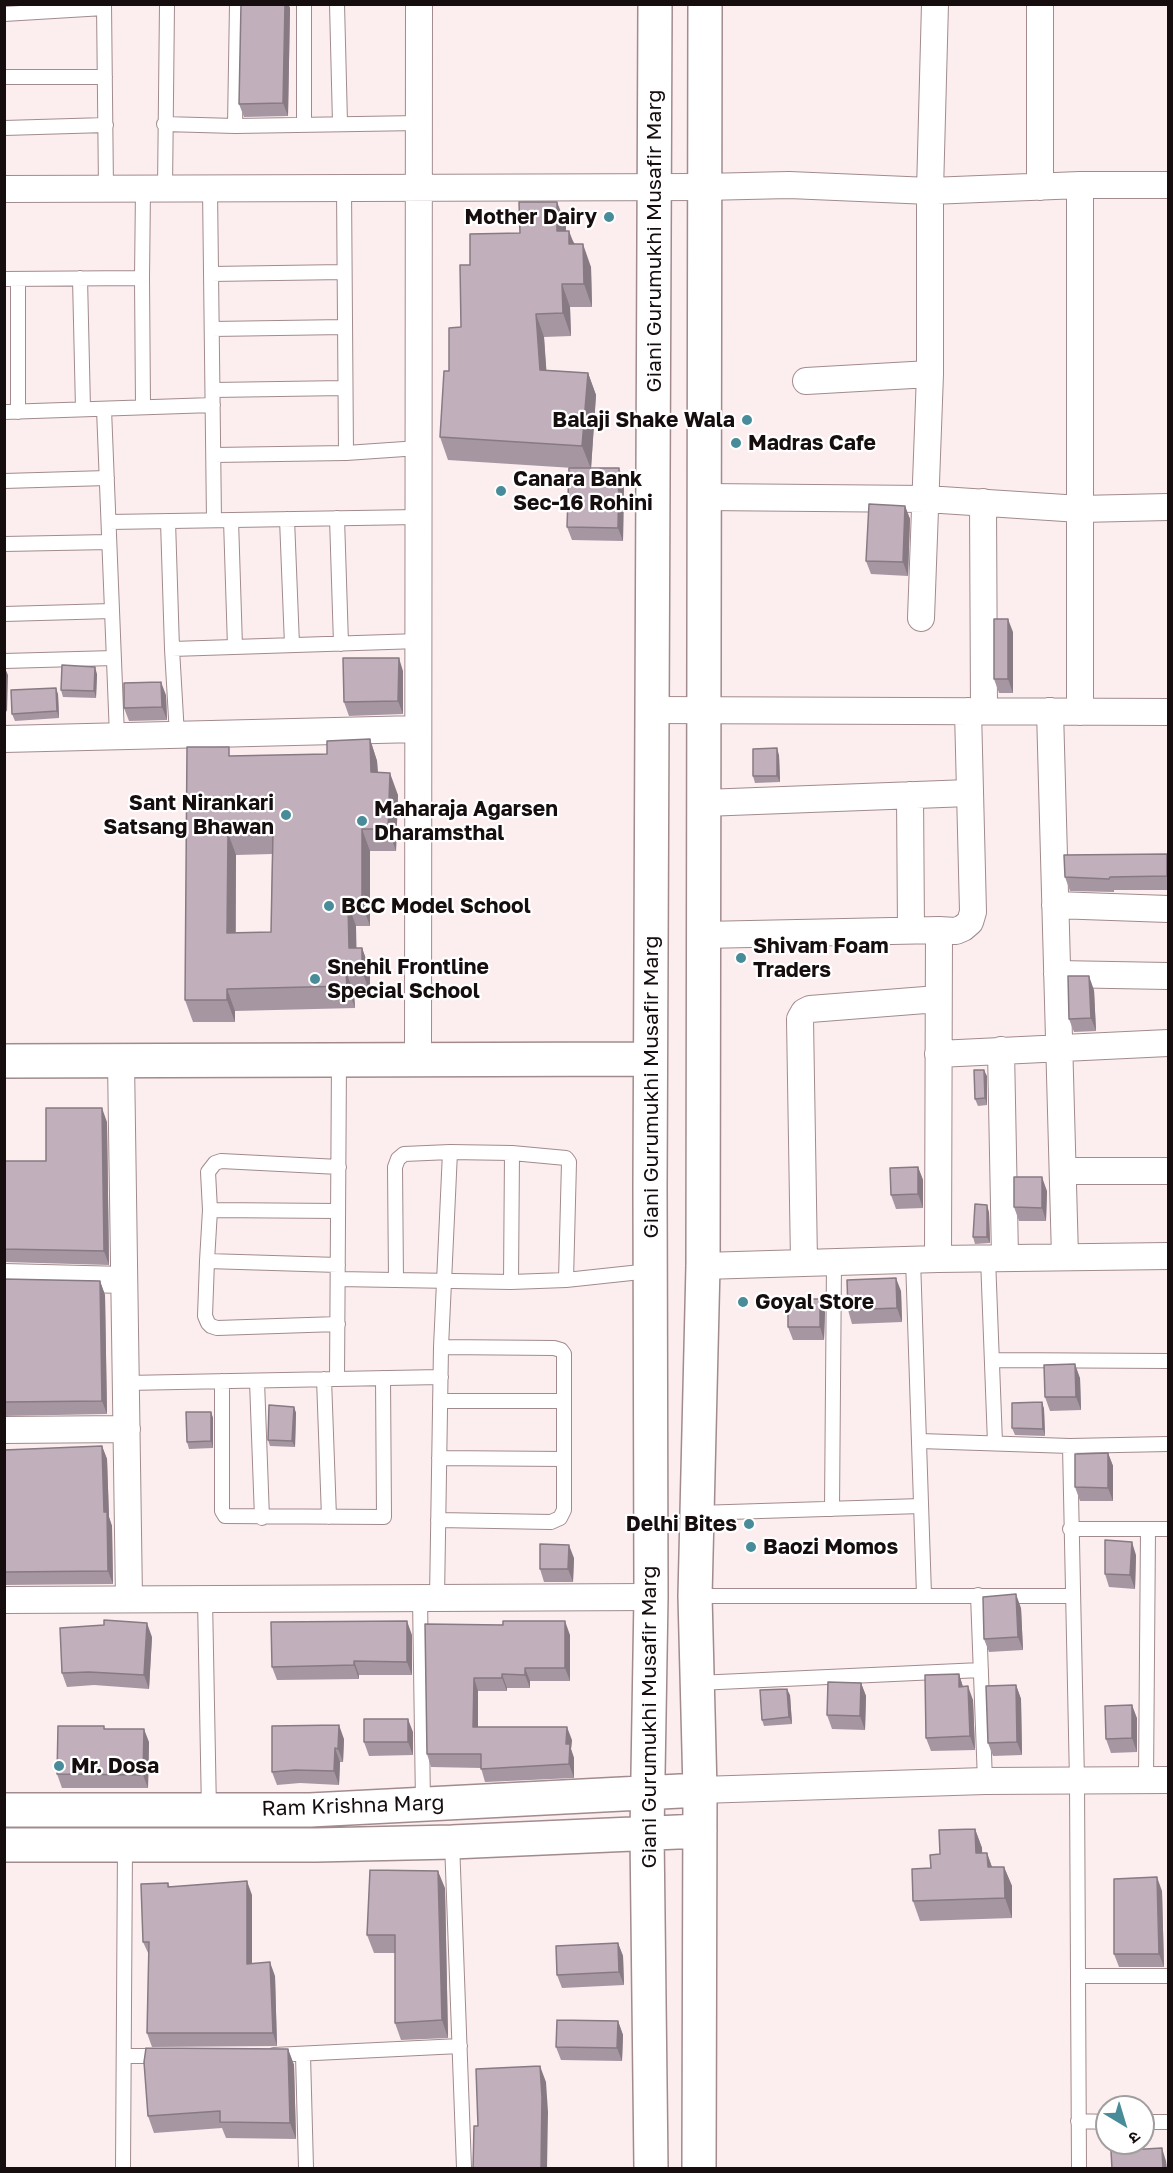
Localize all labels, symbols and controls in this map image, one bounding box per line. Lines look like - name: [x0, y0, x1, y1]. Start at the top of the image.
- street label: Giani Gurumukhi Musafir Marg: [641, 90, 667, 392]
- place label: Mother Dairy: [465, 204, 597, 230]
- marker: Mother Dairy: [602, 210, 616, 224]
- place label: Balaji Shake Wala: [552, 407, 735, 433]
- marker: Balaji Shake Wala: [740, 413, 754, 427]
- place label: Madras Cafe: [748, 430, 876, 456]
- marker: Madras Cafe: [729, 436, 743, 450]
- place label: Canara Bank Sec-16 Rohini: [513, 466, 653, 516]
- marker: Canara Bank Sec-16 Rohini: [494, 484, 508, 498]
- place label: Sant Nirankari Satsang Bhawan: [103, 790, 274, 840]
- place label: Maharaja Agarsen Dharamsthal: [374, 796, 558, 846]
- marker: Sant Nirankari Satsang Bhawan: [279, 808, 293, 822]
- marker: Maharaja Agarsen Dharamsthal: [355, 814, 369, 828]
- place label: BCC Model School: [341, 893, 531, 919]
- marker: BCC Model School: [322, 899, 336, 913]
- place label: Shivam Foam Traders: [753, 933, 889, 983]
- street label: Giani Gurumukhi Musafir Marg: [638, 936, 664, 1238]
- marker: Shivam Foam Traders: [734, 951, 748, 965]
- place label: Snehil Frontline Special School: [327, 954, 489, 1004]
- marker: Snehil Frontline Special School: [308, 972, 322, 986]
- place label: Goyal Store: [755, 1289, 874, 1315]
- marker: Goyal Store: [736, 1295, 750, 1309]
- place label: Delhi Bites: [626, 1511, 737, 1537]
- marker: Delhi Bites: [742, 1517, 756, 1531]
- place label: Baozi Momos: [763, 1534, 898, 1560]
- marker: Baozi Momos: [744, 1540, 758, 1554]
- street label: Giani Gurumukhi Musafir Marg: [636, 1566, 662, 1868]
- place label: Mr. Dosa: [71, 1753, 159, 1779]
- marker: Mr. Dosa: [52, 1759, 66, 1773]
- street label: Ram Krishna Marg: [261, 1790, 445, 1822]
- north arrow: [1095, 2095, 1155, 2155]
- text: उ: [1125, 2127, 1145, 2148]

